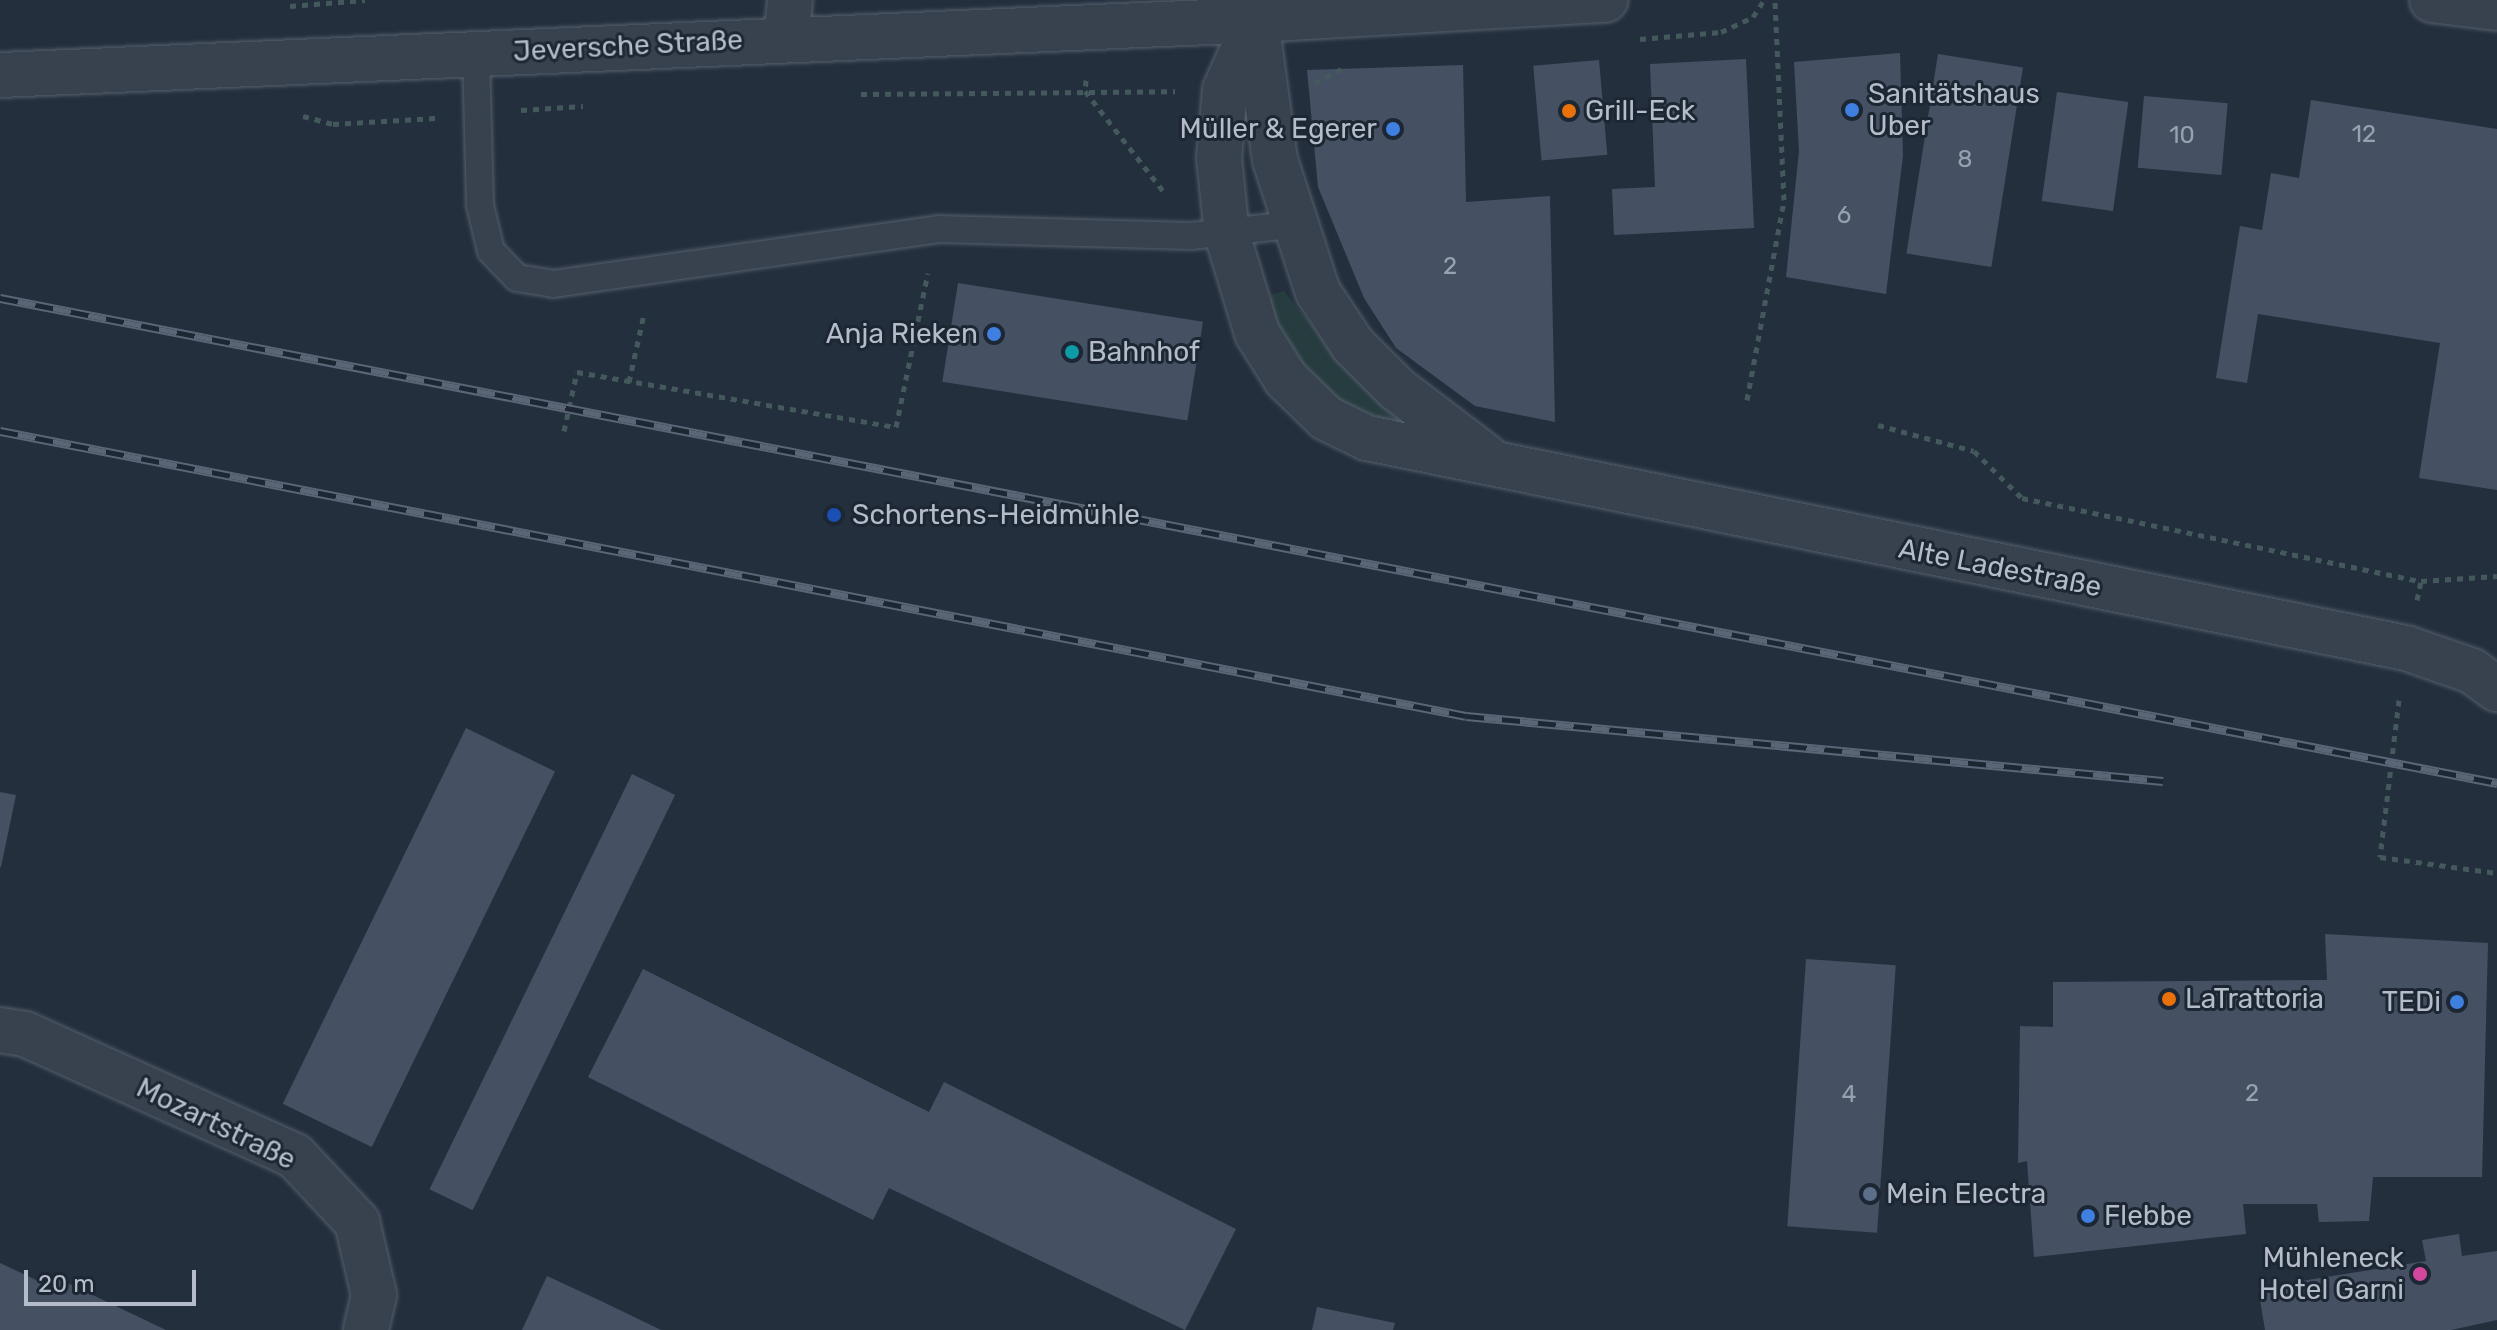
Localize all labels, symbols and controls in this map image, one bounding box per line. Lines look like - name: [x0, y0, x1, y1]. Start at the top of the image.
- street label: Jeversche Straße: [512, 23, 744, 69]
- place label: Sanitätshaus Uber: [1868, 77, 2040, 143]
- place label: Grill-Eck: [1585, 94, 1695, 128]
- marker: Sanitätshaus Uber: [1843, 101, 1861, 119]
- marker: Grill-Eck: [1560, 102, 1578, 120]
- place label: Müller & Egerer: [1179, 112, 1377, 146]
- marker: Müller & Egerer: [1384, 120, 1402, 138]
- house number: 12: [2352, 121, 2376, 149]
- house number: 10: [2169, 122, 2195, 150]
- house number: 8: [1957, 146, 1973, 174]
- house number: 6: [1837, 202, 1851, 230]
- house number: 2: [1443, 253, 1457, 281]
- place label: Anja Rieken: [826, 317, 978, 351]
- marker: Anja Rieken: [985, 325, 1003, 343]
- place label: Bahnhof: [1088, 335, 1200, 369]
- marker: Bahnhof: [1063, 343, 1081, 361]
- place label: Schortens-Heidmühle: [852, 498, 1140, 532]
- marker: Schortens-Heidmühle: [823, 504, 845, 526]
- street label: Alte Ladestraße: [1896, 532, 2104, 604]
- place label: LaTrattoria: [2185, 982, 2324, 1016]
- place label: TEDi: [2382, 985, 2441, 1019]
- marker: LaTrattoria: [2160, 990, 2178, 1008]
- marker: TEDi: [2448, 993, 2466, 1011]
- street label: Mozartstraße: [131, 1071, 301, 1177]
- house number: 2: [2245, 1080, 2259, 1108]
- house number: 4: [1842, 1081, 1856, 1109]
- place label: Mein Electra: [1886, 1177, 2046, 1211]
- marker: Mein Electra: [1861, 1185, 1879, 1203]
- place label: Flebbe: [2104, 1199, 2192, 1233]
- marker: Flebbe: [2079, 1207, 2097, 1225]
- place label: Mühleneck Hotel Garni: [2259, 1241, 2404, 1307]
- scale bar: [28, 1254, 200, 1304]
- marker: Mühleneck Hotel Garni: [2411, 1265, 2429, 1283]
- text: 20 m: [38, 1270, 95, 1298]

